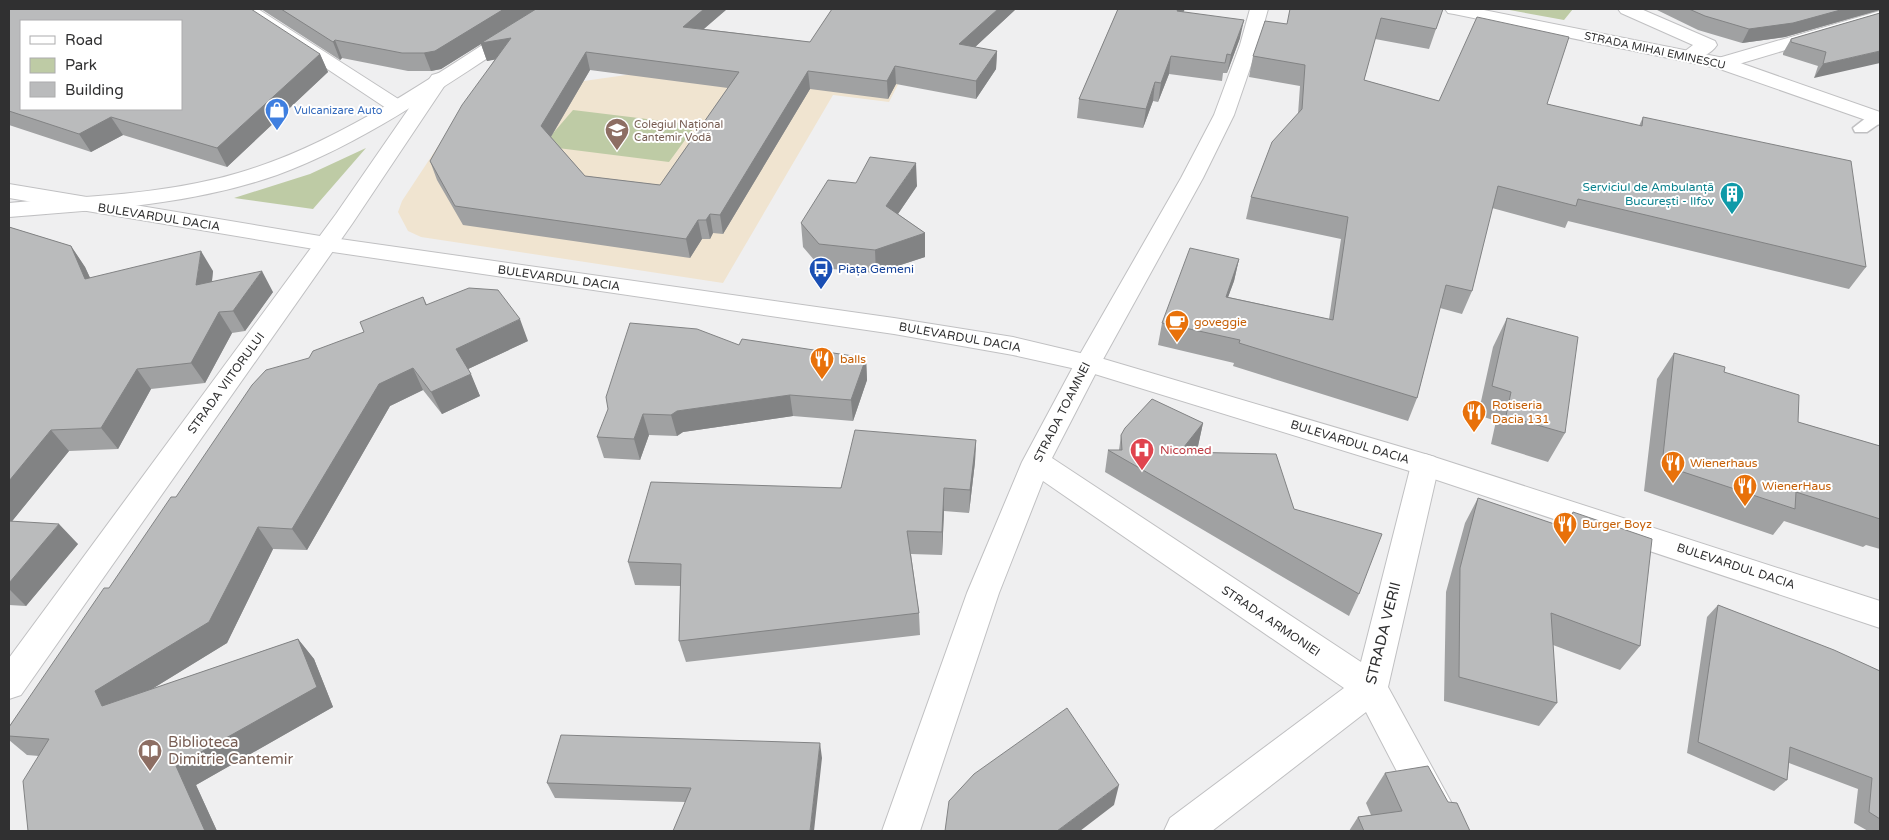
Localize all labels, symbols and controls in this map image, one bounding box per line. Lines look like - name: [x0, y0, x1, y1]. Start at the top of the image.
- legend: [20, 20, 182, 110]
- street label: STRADA MIHAI EMINESCU: [1583, 29, 1727, 72]
- text: Road: [65, 31, 103, 49]
- text: Park: [65, 56, 97, 74]
- text: Building: [65, 81, 124, 99]
- shop icon: Vulcanizare Auto: [264, 97, 290, 131]
- place label: Vulcanizare Auto: [294, 104, 383, 117]
- school or university icon: Colegiul Național Cantemir Vodă: [604, 117, 630, 151]
- place label: Colegiul Național Cantemir Vodă: [634, 118, 723, 144]
- place label: Serviciul de Ambulanță București - Ilfov: [1583, 180, 1715, 208]
- building icon: Serviciul de Ambulanță București - Ilfov: [1719, 181, 1745, 215]
- street label: BULEVARDUL DACIA: [97, 200, 221, 234]
- bus stop icon: Piața Gemeni: [808, 256, 834, 290]
- street label: BULEVARDUL DACIA: [497, 262, 621, 294]
- place label: Piața Gemeni: [838, 262, 914, 276]
- cafe icon: goveggie: [1164, 309, 1190, 343]
- place label: goveggie: [1194, 315, 1247, 329]
- street label: BULEVARDUL DACIA: [898, 319, 1022, 355]
- street label: STRADA VIITORULUI: [185, 330, 267, 436]
- restaurant icon: balls: [809, 346, 835, 380]
- place label: balls: [840, 352, 866, 366]
- street label: STRADA TOAMNEI: [1031, 360, 1093, 464]
- place label: Rotiseria Dacia 131: [1492, 398, 1550, 426]
- restaurant icon: Rotiseria Dacia 131: [1461, 399, 1487, 433]
- street label: BULEVARDUL DACIA: [1289, 417, 1411, 467]
- hospital icon: Nicomed: [1129, 437, 1155, 471]
- place label: Nicomed: [1160, 443, 1212, 457]
- restaurant icon: Wienerhaus: [1660, 450, 1686, 484]
- place label: Wienerhaus: [1690, 456, 1758, 470]
- restaurant icon: WienerHaus: [1732, 473, 1758, 507]
- place label: WienerHaus: [1762, 479, 1832, 493]
- restaurant icon: Burger Boyz: [1552, 511, 1578, 545]
- place label: Burger Boyz: [1582, 517, 1652, 531]
- street label: BULEVARDUL DACIA: [1675, 540, 1797, 592]
- street label: STRADA VERII: [1362, 580, 1404, 686]
- street label: STRADA ARMONIEI: [1219, 583, 1323, 659]
- place label: Biblioteca Dimitrie Cantemir: [168, 733, 293, 768]
- library icon: Biblioteca Dimitrie Cantemir: [137, 738, 163, 772]

